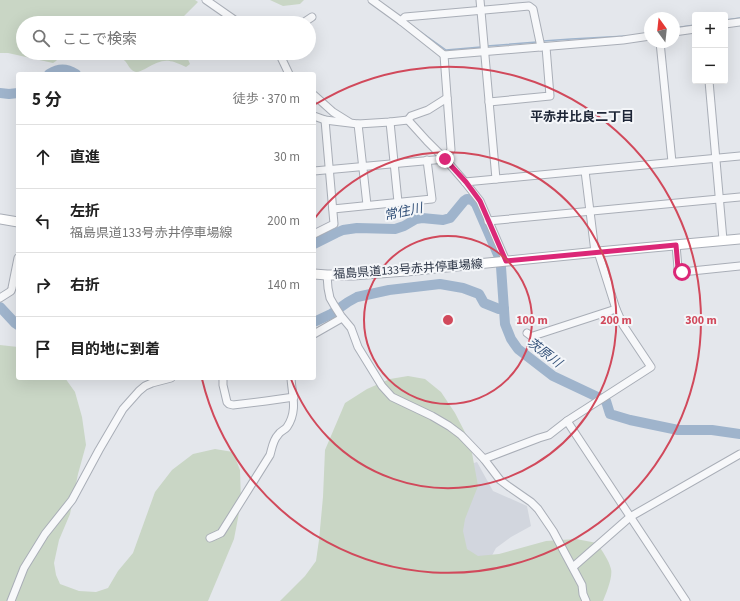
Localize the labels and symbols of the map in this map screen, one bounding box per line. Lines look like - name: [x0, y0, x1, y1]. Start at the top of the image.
- north arrow: [644, 12, 680, 48]
- district label: 平赤井比良二丁目: [530, 108, 634, 126]
- route end: [436, 150, 454, 168]
- water label: 常住川: [382, 199, 426, 225]
- street label: 福島県道133号赤井停車場線: [333, 256, 483, 283]
- route start: [673, 263, 691, 281]
- text: 100 m: [516, 312, 548, 329]
- text: 200 m: [600, 312, 632, 329]
- text: 300 m: [685, 312, 717, 329]
- centre of rings: [441, 313, 455, 327]
- water label: 茨原川: [523, 334, 567, 373]

